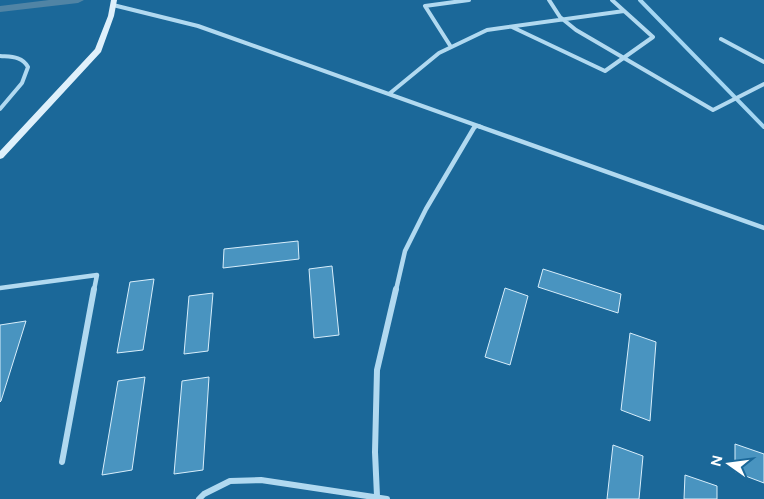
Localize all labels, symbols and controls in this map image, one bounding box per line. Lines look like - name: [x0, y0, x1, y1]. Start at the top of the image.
- north arrow: [704, 439, 754, 489]
- text: N: [707, 454, 726, 468]

